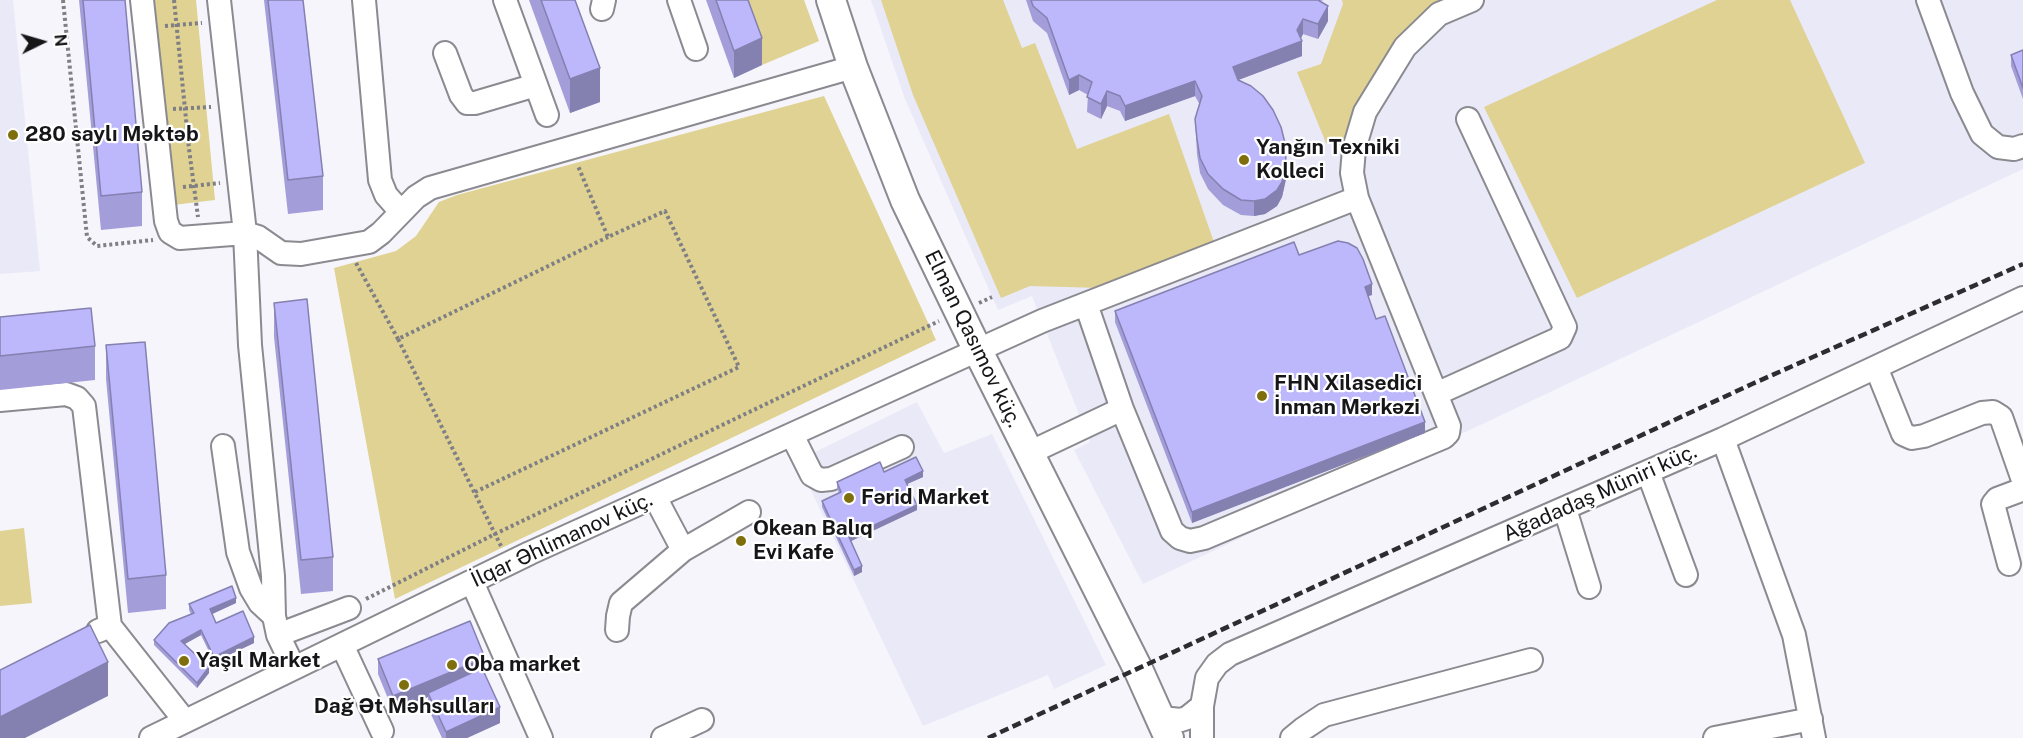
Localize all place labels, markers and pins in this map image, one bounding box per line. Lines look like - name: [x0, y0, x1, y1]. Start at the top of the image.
- place label: 280 saylı Məktəb: [25, 122, 199, 148]
- marker: 280 saylı Məktəb: [6, 128, 20, 142]
- place label: Yanğın Texniki Kolleci: [1256, 135, 1400, 185]
- marker: Yanğın Texniki Kolleci: [1237, 153, 1251, 167]
- place label: FHN Xilasedici İnman Mərkəzi: [1274, 371, 1422, 421]
- marker: FHN Xilasedici İnman Mərkəzi: [1255, 389, 1269, 403]
- place label: Fərid Market: [861, 485, 989, 511]
- marker: Fərid Market: [842, 491, 856, 505]
- place label: Okean Balıq Evi Kafe: [753, 516, 873, 566]
- marker: Okean Balıq Evi Kafe: [734, 534, 748, 548]
- place label: Yaşıl Market: [196, 648, 320, 674]
- place label: Oba market: [464, 652, 580, 678]
- marker: Yaşıl Market: [177, 654, 191, 668]
- marker: Oba market: [445, 658, 459, 672]
- marker: Dağ Ət Məhsulları: [397, 678, 411, 692]
- place label: Dağ Ət Məhsulları: [314, 694, 494, 720]

